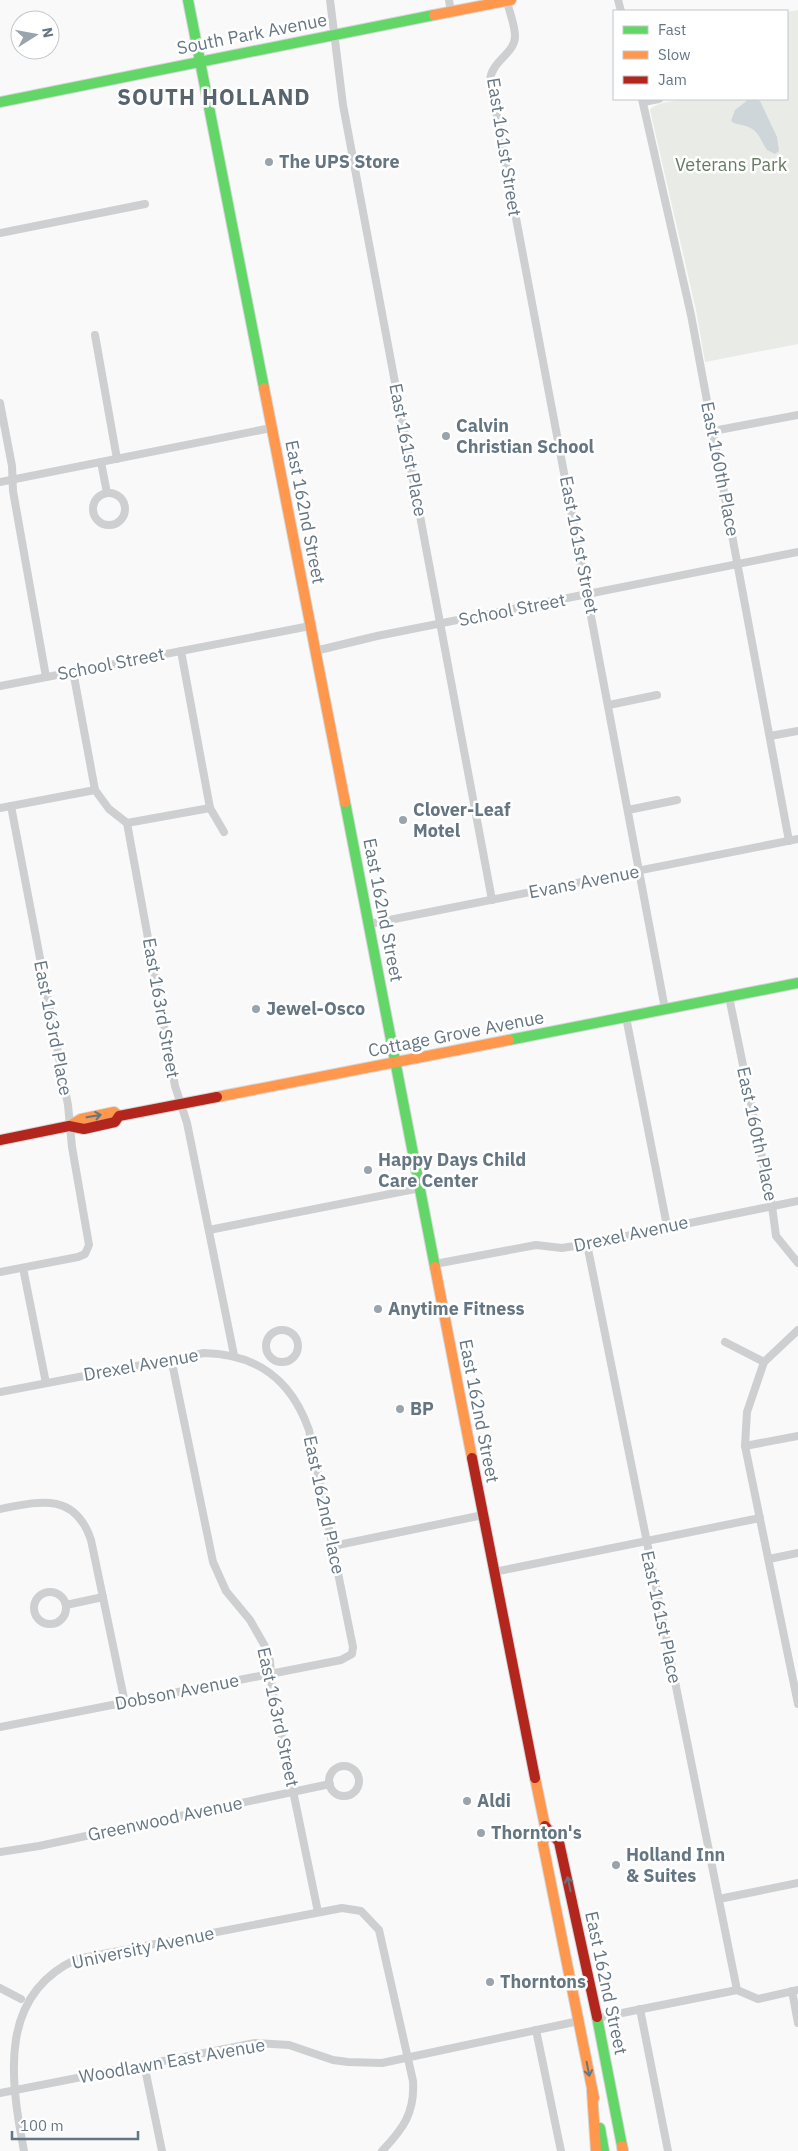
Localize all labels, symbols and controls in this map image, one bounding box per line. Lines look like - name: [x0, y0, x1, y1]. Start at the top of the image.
- street label: South Park Avenue: [175, 8, 329, 59]
- north arrow: [10, 10, 60, 60]
- legend: [613, 10, 788, 100]
- text: Fast: [658, 20, 686, 39]
- text: N: [38, 26, 58, 39]
- text: Slow: [658, 45, 691, 64]
- text: Jam: [658, 70, 687, 89]
- street label: East 161st Street: [482, 76, 527, 218]
- district label: SOUTH HOLLAND: [117, 82, 311, 111]
- place label: The UPS Store: [279, 150, 400, 173]
- park label: Veterans Park: [675, 153, 788, 176]
- marker: The UPS Store: [263, 156, 275, 168]
- street label: East 161st Place: [384, 381, 433, 519]
- street label: East 160th Place: [696, 400, 745, 538]
- place label: Calvin Christian School: [456, 414, 595, 458]
- marker: Calvin Christian School: [440, 430, 452, 442]
- street label: East 162nd Street: [280, 438, 331, 586]
- street label: East 161st Street: [555, 474, 604, 616]
- street label: School Street: [456, 588, 567, 631]
- street label: School Street: [55, 642, 166, 685]
- place label: Clover-Leaf Motel: [413, 798, 511, 842]
- marker: Clover-Leaf Motel: [397, 814, 409, 826]
- street label: East 162nd Street: [358, 836, 409, 984]
- street label: Evans Avenue: [527, 859, 641, 903]
- street label: East 163rd Street: [138, 936, 185, 1080]
- street label: East 163rd Place: [29, 958, 78, 1098]
- place label: Jewel-Osco: [266, 997, 365, 1020]
- marker: Jewel-Osco: [250, 1003, 262, 1015]
- street label: Cottage Grove Avenue: [366, 1005, 546, 1062]
- street label: East 160th Place: [732, 1065, 783, 1203]
- one-way arrow: [85, 1111, 101, 1121]
- place label: Happy Days Child Care Center: [378, 1148, 526, 1192]
- marker: Happy Days Child Care Center: [362, 1164, 374, 1176]
- street label: Drexel Avenue: [572, 1210, 690, 1257]
- place label: Anytime Fitness: [388, 1297, 524, 1320]
- marker: Anytime Fitness: [372, 1303, 384, 1315]
- street label: East 162nd Street: [454, 1337, 505, 1485]
- street label: Drexel Avenue: [82, 1343, 200, 1386]
- place label: BP: [410, 1397, 434, 1420]
- marker: BP: [394, 1403, 406, 1415]
- street label: East 162nd Place: [299, 1434, 350, 1576]
- street label: East 161st Place: [636, 1548, 687, 1686]
- street label: East 163rd Street: [252, 1645, 305, 1789]
- street label: Dobson Avenue: [113, 1668, 241, 1715]
- place label: Aldi: [477, 1789, 511, 1812]
- street label: Greenwood Avenue: [85, 1791, 244, 1846]
- marker: Aldi: [461, 1795, 473, 1807]
- place label: Thornton's: [491, 1821, 582, 1844]
- marker: Thornton's: [475, 1827, 487, 1839]
- place label: Holland Inn & Suites: [626, 1843, 725, 1887]
- marker: Holland Inn & Suites: [610, 1859, 622, 1871]
- one-way arrow: [563, 1876, 573, 1892]
- street label: East 162nd Street: [580, 1909, 633, 2057]
- street label: University Avenue: [70, 1921, 216, 1974]
- place label: Thorntons: [500, 1970, 586, 1993]
- marker: Thorntons: [484, 1976, 496, 1988]
- street label: Woodlawn East Avenue: [77, 2033, 267, 2088]
- one-way arrow: [584, 2061, 593, 2077]
- scale bar: [12, 2108, 139, 2140]
- text: 100 m: [20, 2116, 64, 2135]

